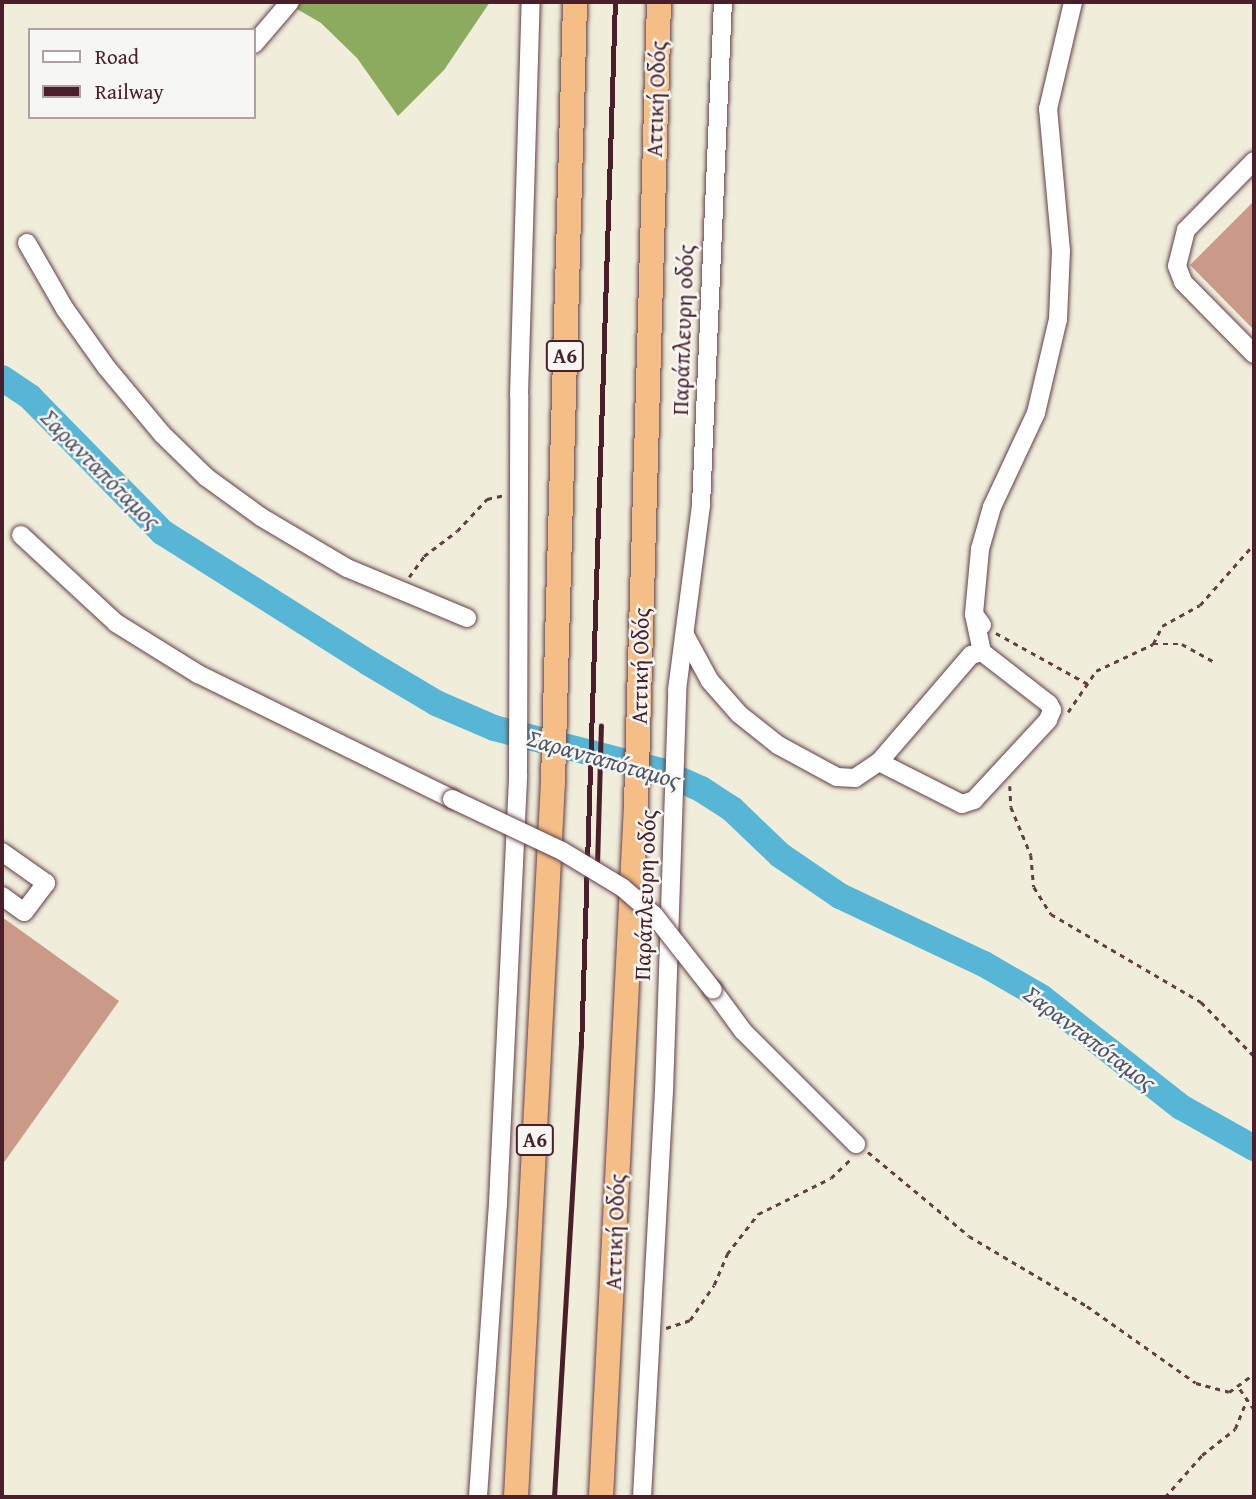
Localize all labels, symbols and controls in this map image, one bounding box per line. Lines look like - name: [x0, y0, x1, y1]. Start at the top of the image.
- legend: [28, 28, 256, 119]
- street label: Αττική Οδός: [640, 40, 672, 158]
- text: Road: [95, 41, 139, 72]
- text: Railway: [95, 76, 164, 107]
- street label: Παράπλευρη οδός: [666, 244, 700, 416]
- road number: Α6: [546, 338, 584, 374]
- water label: Σαρανταπόταμος: [35, 403, 167, 535]
- street label: Αττική Οδός: [625, 607, 655, 725]
- water label: Σαρανταπόταμος: [524, 723, 684, 795]
- street label: Παράπλευρη οδός: [628, 809, 662, 981]
- water label: Σαρανταπόταμος: [1018, 979, 1162, 1097]
- road number: Α6: [516, 1122, 554, 1158]
- street label: Αττική Οδός: [599, 1173, 631, 1291]

